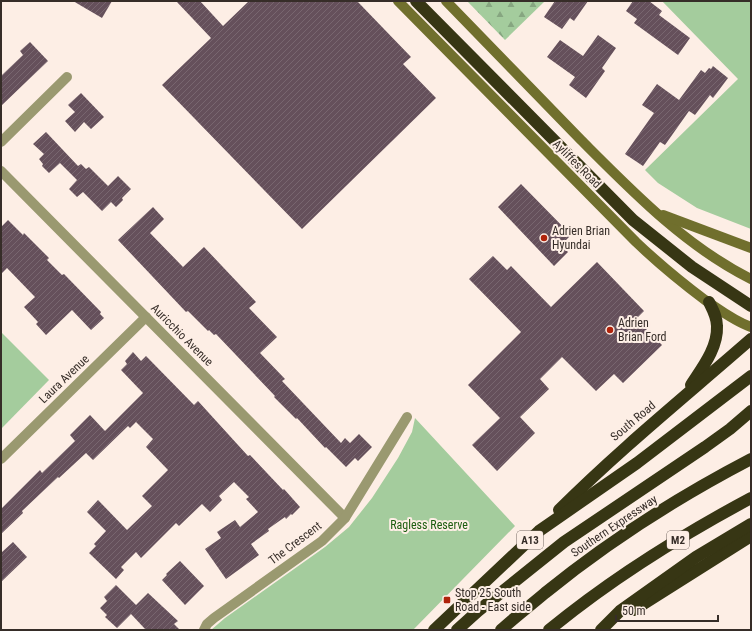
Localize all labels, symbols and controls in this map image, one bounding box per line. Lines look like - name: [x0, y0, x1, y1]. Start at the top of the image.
- street label: Ayliffes Road: [550, 137, 604, 191]
- place label: Adrien Brian Hyundai: [552, 224, 610, 252]
- marker: Adrien Brian Hyundai: [539, 233, 549, 243]
- street label: Auricchio Avenue: [148, 301, 216, 369]
- place label: Adrien Brian Ford: [618, 316, 666, 344]
- marker: Adrien Brian Ford: [605, 325, 615, 335]
- street label: Laura Avenue: [36, 352, 92, 406]
- street label: South Road: [608, 398, 658, 444]
- street label: Southern Expressway: [568, 492, 660, 560]
- street label: The Crescent: [266, 518, 324, 567]
- park label: Ragless Reserve: [390, 518, 468, 532]
- road number: A13: [517, 531, 543, 549]
- road number: M2: [667, 531, 689, 549]
- place label: Stop 25 South Road - East side: [455, 586, 531, 614]
- marker: Stop 25 South Road - East side: [442, 595, 452, 605]
- scale bar: [616, 597, 718, 623]
- text: 50 m: [622, 604, 646, 618]

